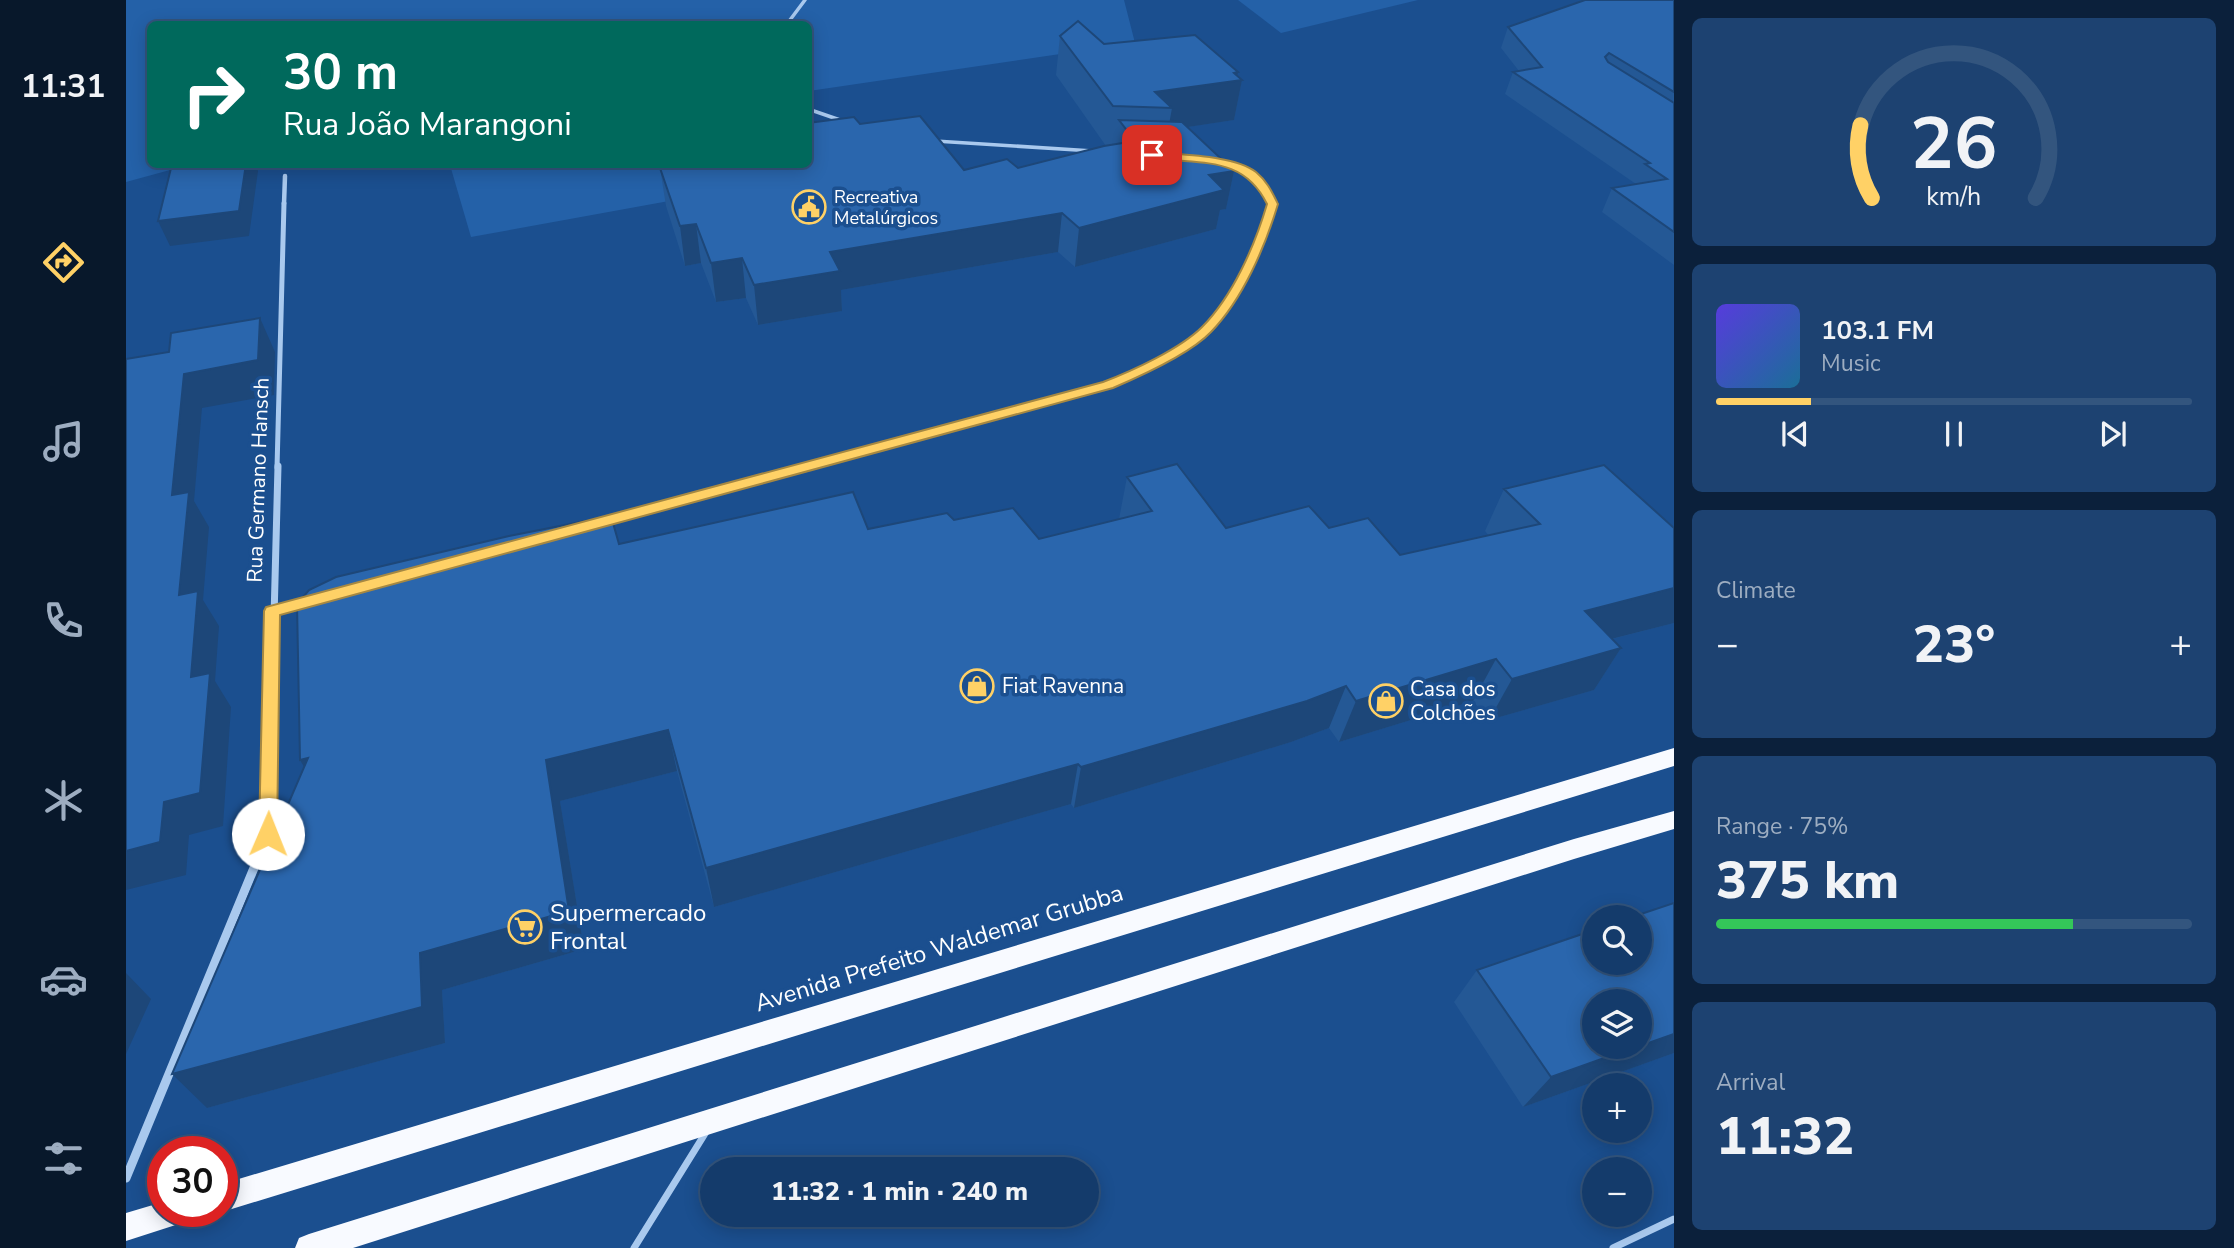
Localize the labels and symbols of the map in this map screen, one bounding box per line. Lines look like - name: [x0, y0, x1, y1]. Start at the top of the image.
- pin: [1122, 125, 1182, 185]
- place label: Recreativa Metalúrgicos: [834, 185, 938, 230]
- public building icon: Recreativa Metalúrgicos: [790, 188, 828, 226]
- street label: Rua Germano Hansch: [240, 377, 276, 583]
- shop icon: Fiat Ravenna: [958, 667, 996, 705]
- place label: Fiat Ravenna: [1002, 672, 1124, 700]
- place label: Casa dos Colchões: [1410, 675, 1496, 727]
- shop icon: Casa dos Colchões: [1367, 682, 1405, 720]
- position arrow: [231, 797, 305, 871]
- street label: Avenida Prefeito Waldemar Grubba: [751, 877, 1127, 1019]
- place label: Supermercado Frontal: [550, 897, 706, 957]
- supermarket icon: Supermercado Frontal: [506, 908, 544, 946]
- speed limit sign: 30: [147, 1136, 238, 1227]

